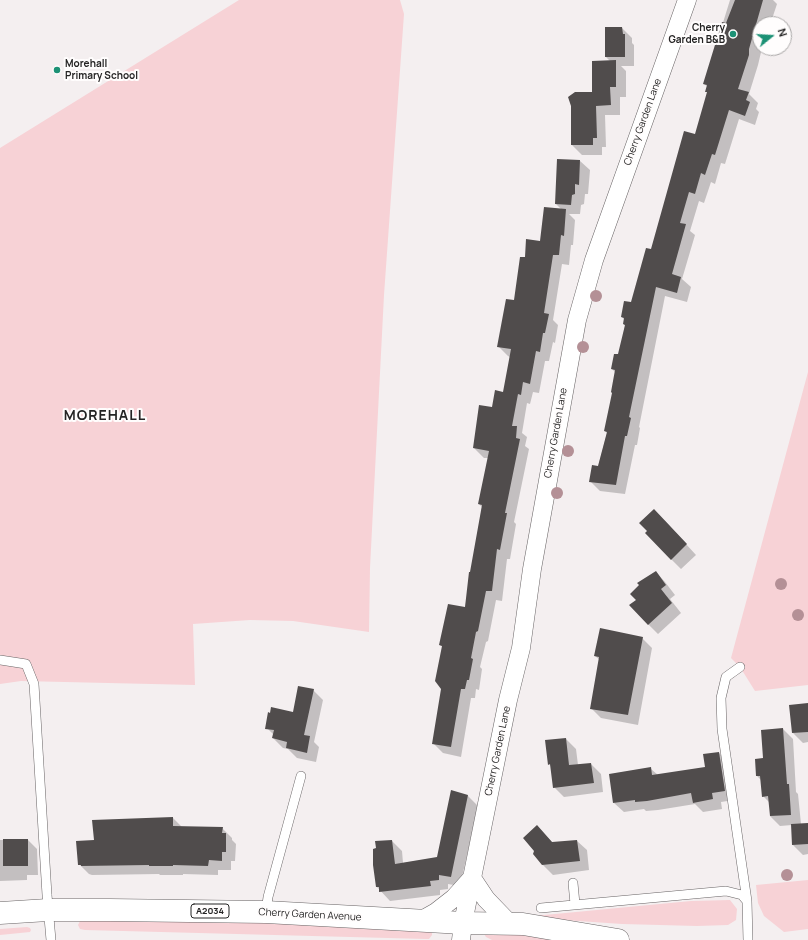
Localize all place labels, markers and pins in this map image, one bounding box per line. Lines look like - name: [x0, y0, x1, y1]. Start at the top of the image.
- place label: Cherry Garden B&B: [668, 22, 725, 46]
- marker: Cherry Garden B&B: [728, 29, 738, 39]
- place label: Morehall Primary School: [65, 58, 138, 82]
- marker: Morehall Primary School: [52, 65, 62, 75]

